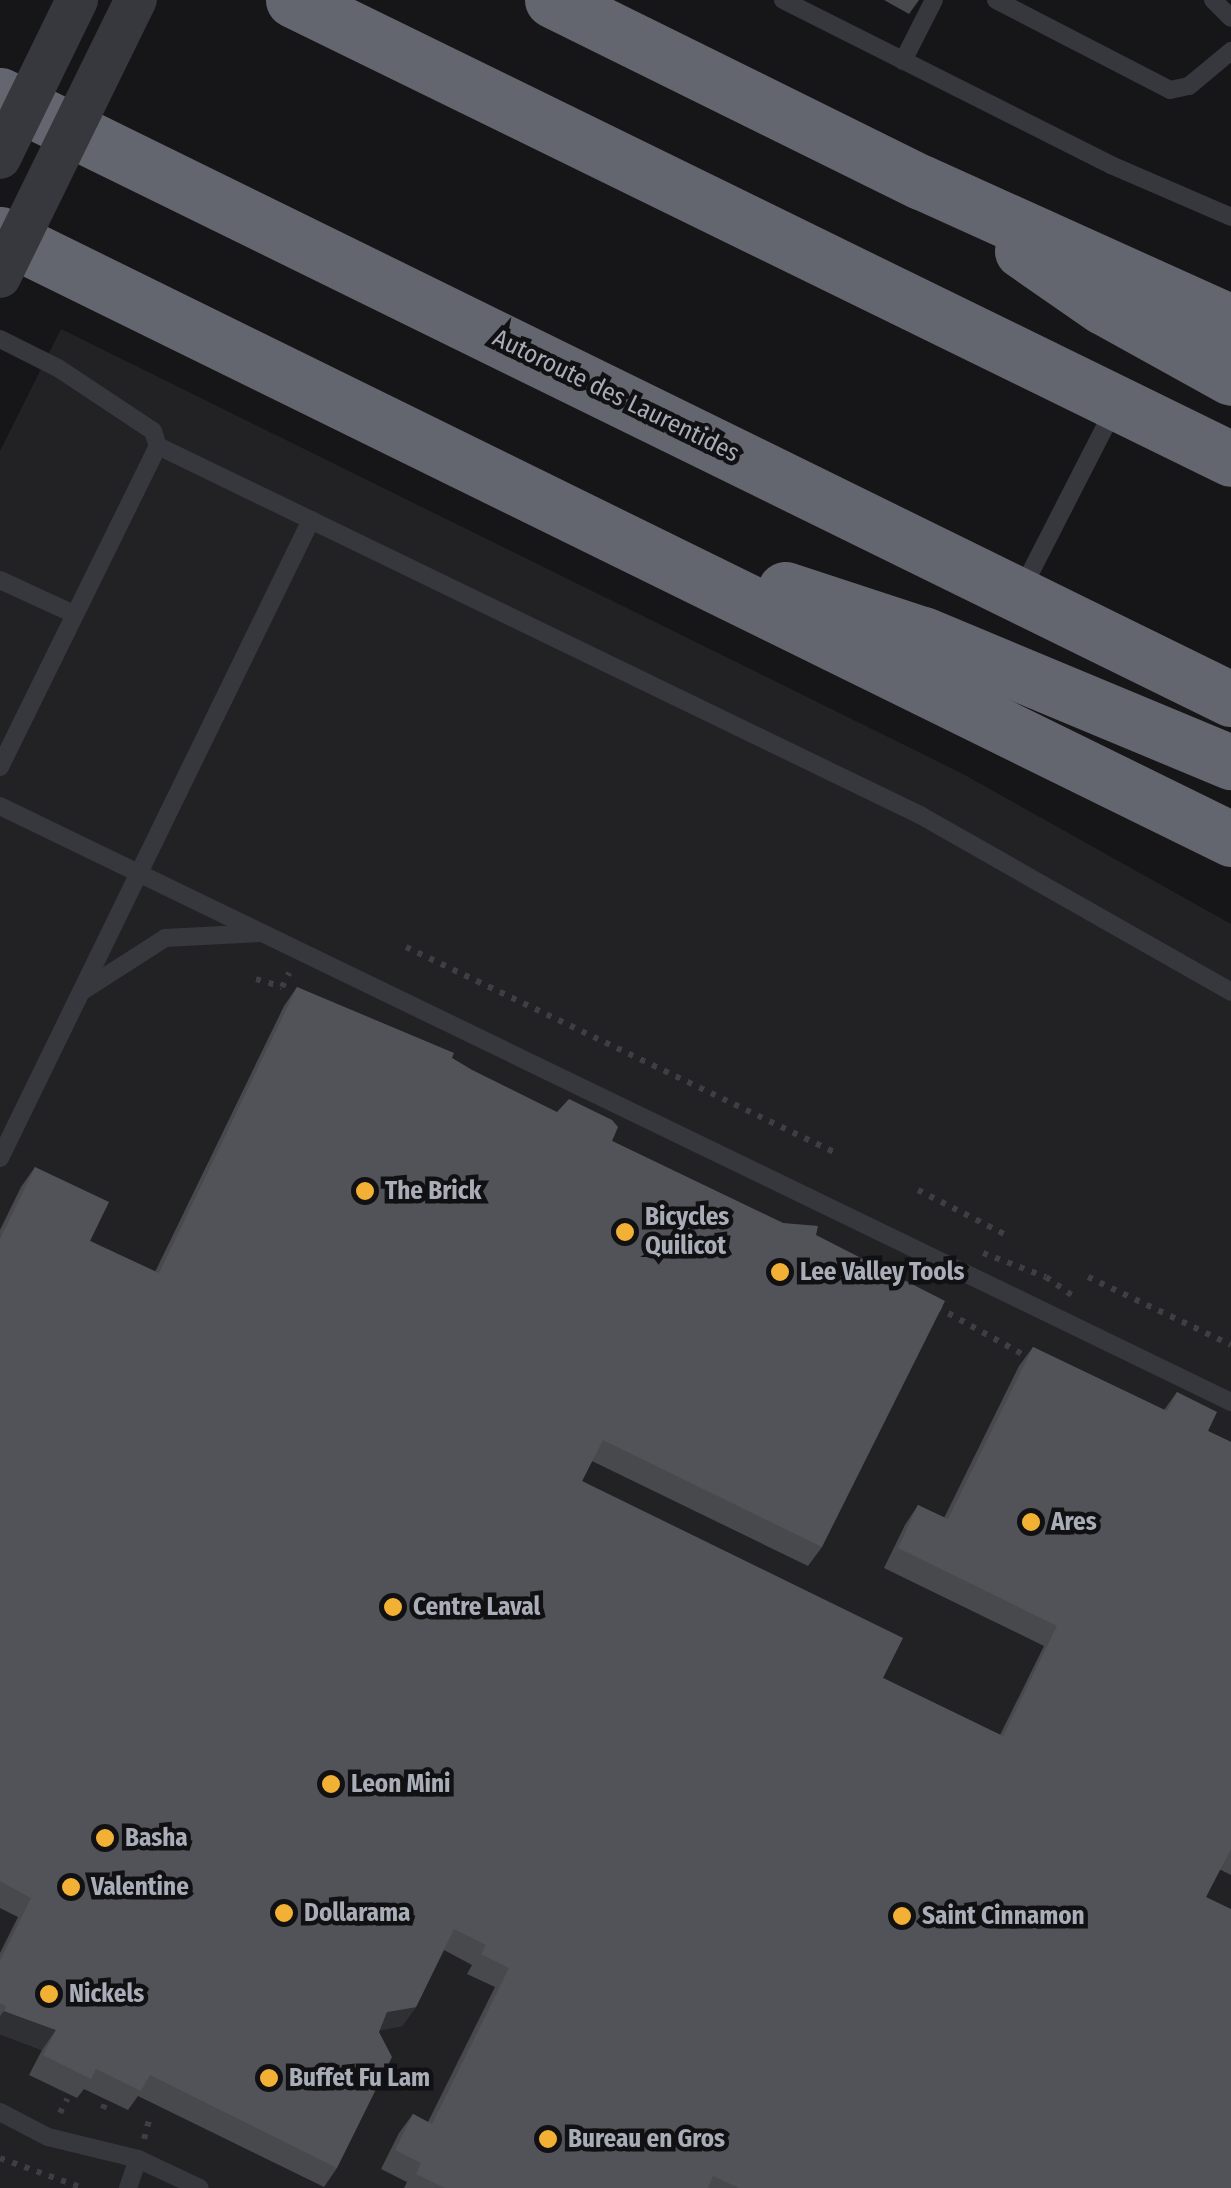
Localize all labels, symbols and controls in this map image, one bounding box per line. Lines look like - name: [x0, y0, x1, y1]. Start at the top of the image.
- street label: Autoroute des Laurentides: [488, 323, 744, 469]
- place label: The Brick: [385, 1176, 481, 1206]
- marker: The Brick: [354, 1180, 376, 1202]
- place label: Bicycles Quilicot: [645, 1203, 729, 1262]
- marker: Bicycles Quilicot: [614, 1221, 636, 1243]
- place label: Lee Valley Tools: [800, 1257, 964, 1287]
- marker: Lee Valley Tools: [769, 1261, 791, 1283]
- place label: Ares: [1051, 1507, 1097, 1537]
- marker: Ares: [1020, 1511, 1042, 1533]
- place label: Centre Laval: [413, 1592, 540, 1622]
- marker: Centre Laval: [382, 1596, 404, 1618]
- place label: Leon Mini: [351, 1769, 450, 1799]
- marker: Leon Mini: [320, 1773, 342, 1795]
- place label: Basha: [125, 1823, 188, 1853]
- marker: Basha: [94, 1827, 116, 1849]
- place label: Valentine: [91, 1872, 189, 1902]
- marker: Valentine: [60, 1876, 82, 1898]
- place label: Dollarama: [304, 1898, 411, 1928]
- place label: Saint Cinnamon: [922, 1901, 1085, 1931]
- marker: Dollarama: [273, 1902, 295, 1924]
- marker: Saint Cinnamon: [891, 1905, 913, 1927]
- place label: Nickels: [69, 1979, 144, 2009]
- marker: Nickels: [38, 1983, 60, 2005]
- place label: Buffet Fu Lam: [289, 2063, 430, 2093]
- marker: Buffet Fu Lam: [258, 2067, 280, 2089]
- place label: Bureau en Gros: [568, 2124, 725, 2154]
- marker: Bureau en Gros: [537, 2128, 559, 2150]

